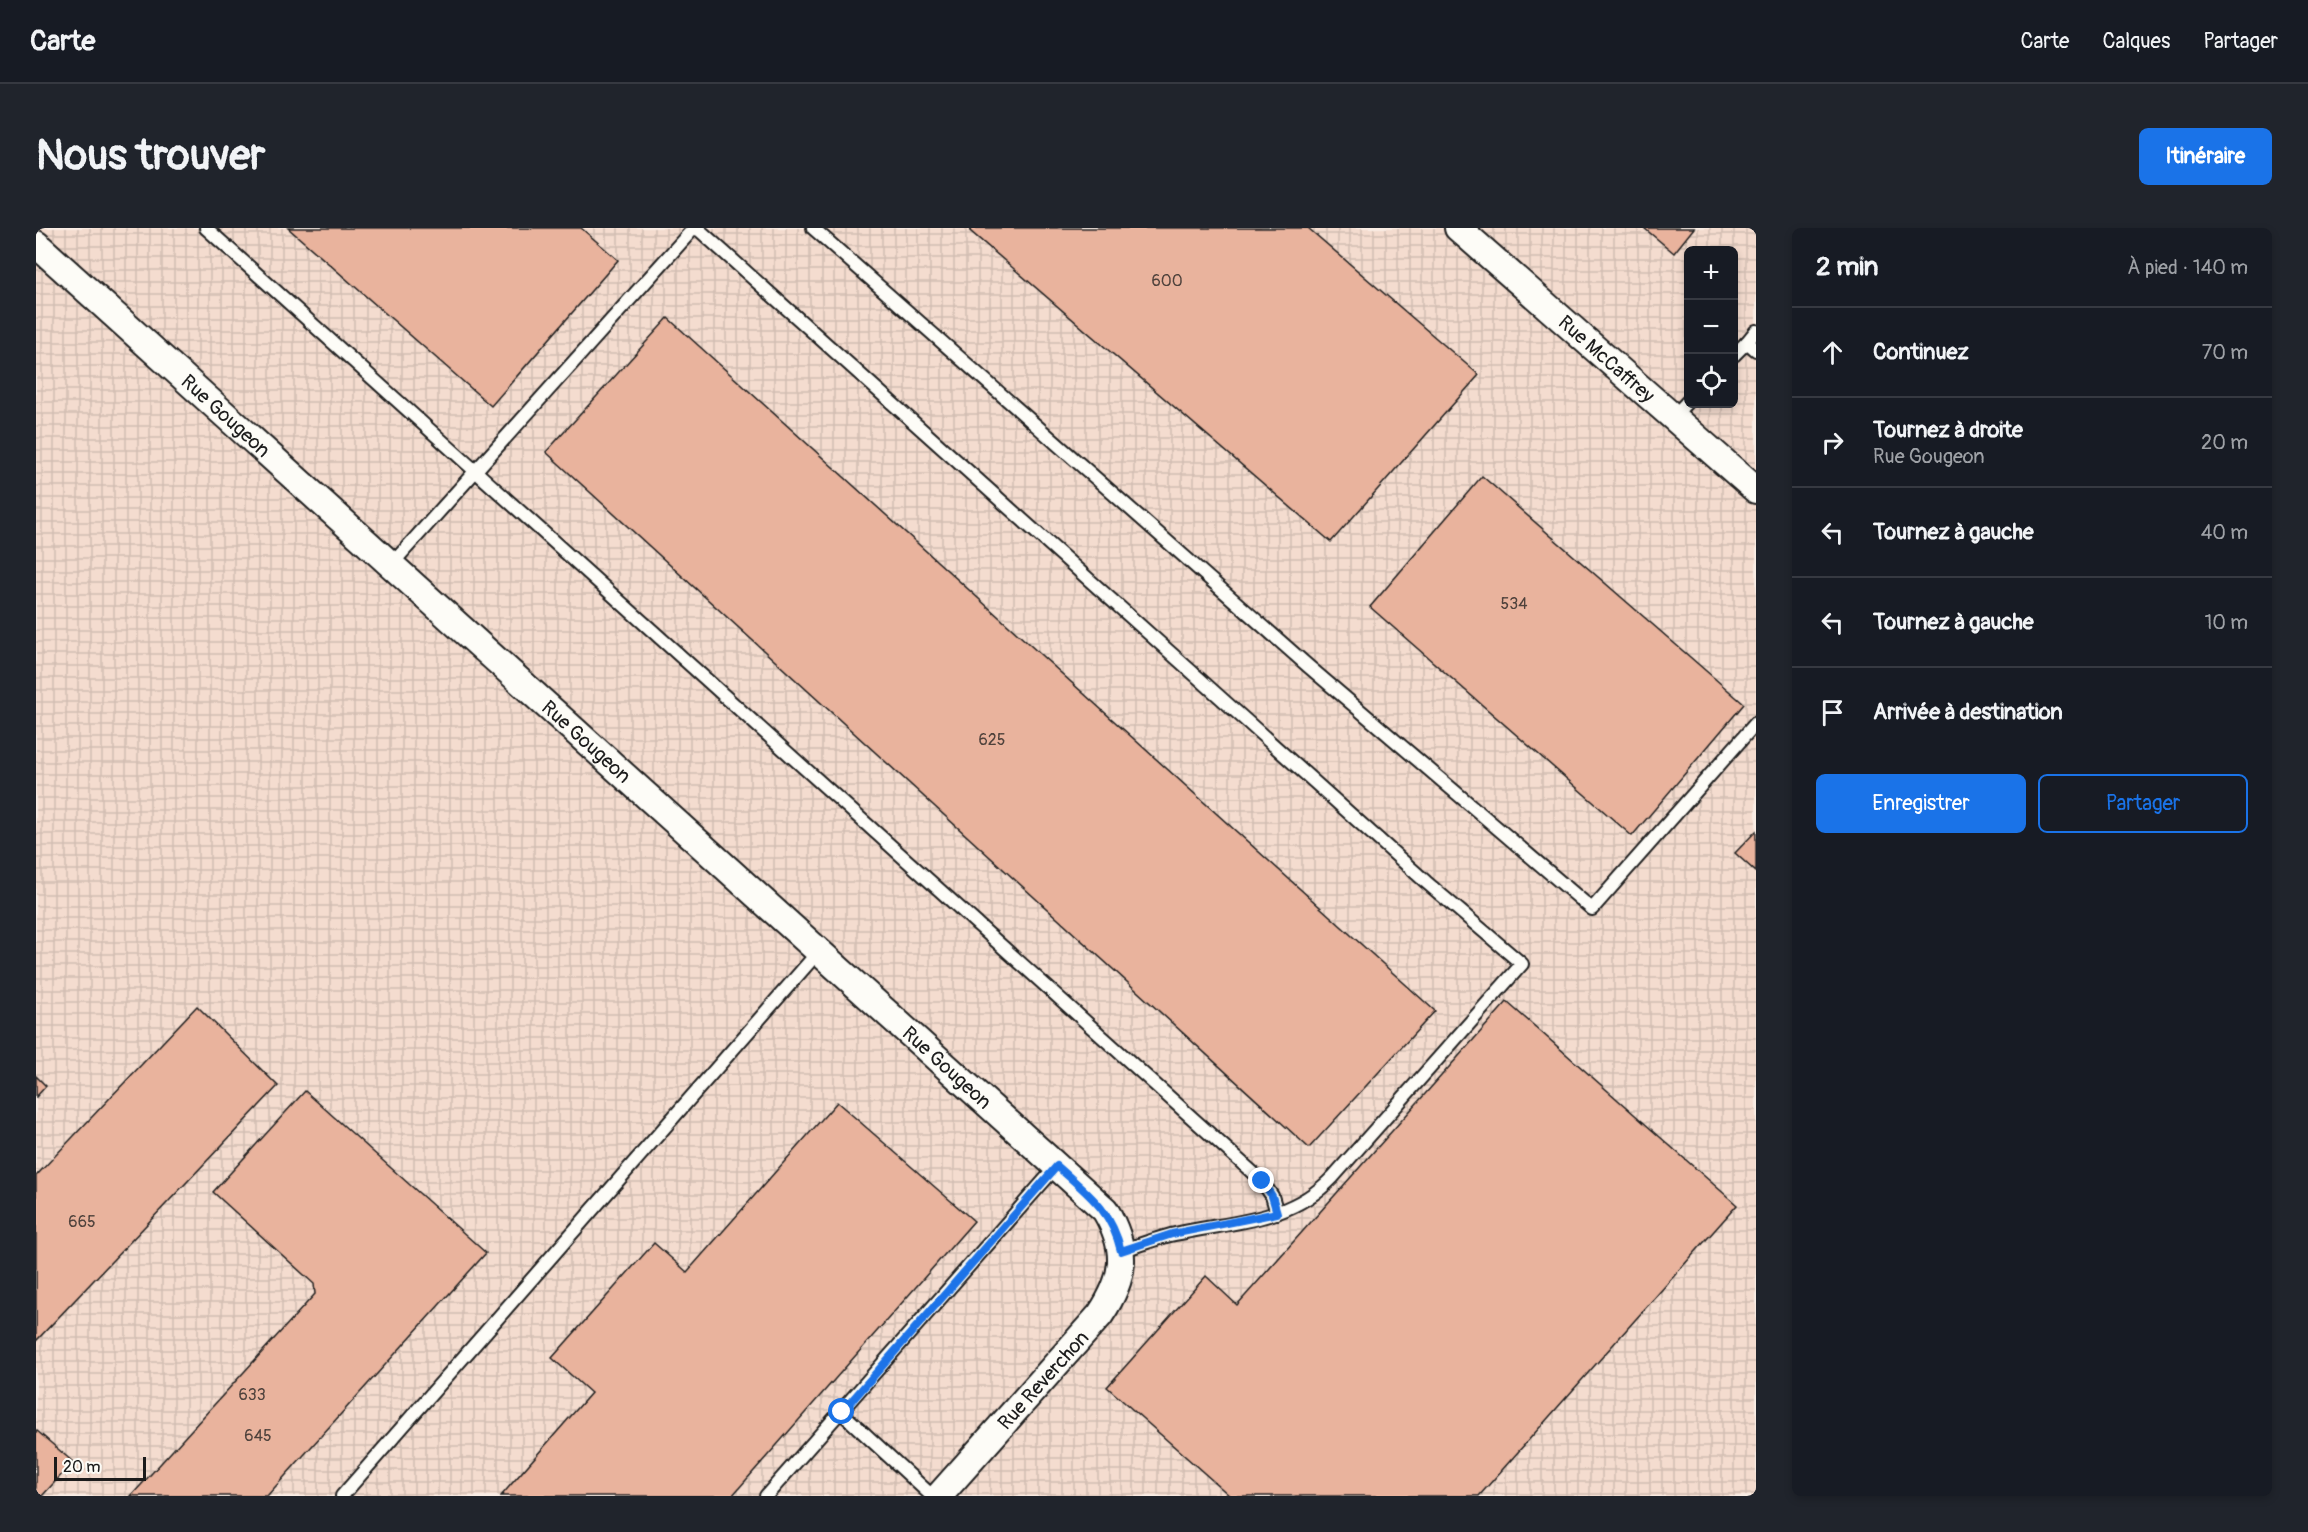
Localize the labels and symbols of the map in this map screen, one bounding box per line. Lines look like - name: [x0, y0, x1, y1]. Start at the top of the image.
- house number: 600: [1151, 271, 1183, 291]
- street label: Rue McCaffrey: [1553, 310, 1660, 409]
- street label: Rue Gougeon: [176, 369, 275, 463]
- house number: 534: [1501, 594, 1527, 614]
- street label: Rue Gougeon: [536, 695, 636, 789]
- house number: 625: [979, 730, 1005, 750]
- street label: Rue Gougeon: [897, 1021, 997, 1114]
- route end: [1248, 1167, 1274, 1193]
- house number: 665: [68, 1212, 96, 1232]
- street label: Rue Reverchon: [992, 1326, 1094, 1435]
- house number: 633: [238, 1385, 266, 1405]
- route start: [828, 1398, 854, 1424]
- house number: 645: [244, 1426, 272, 1446]
- scale bar: [54, 1454, 146, 1482]

